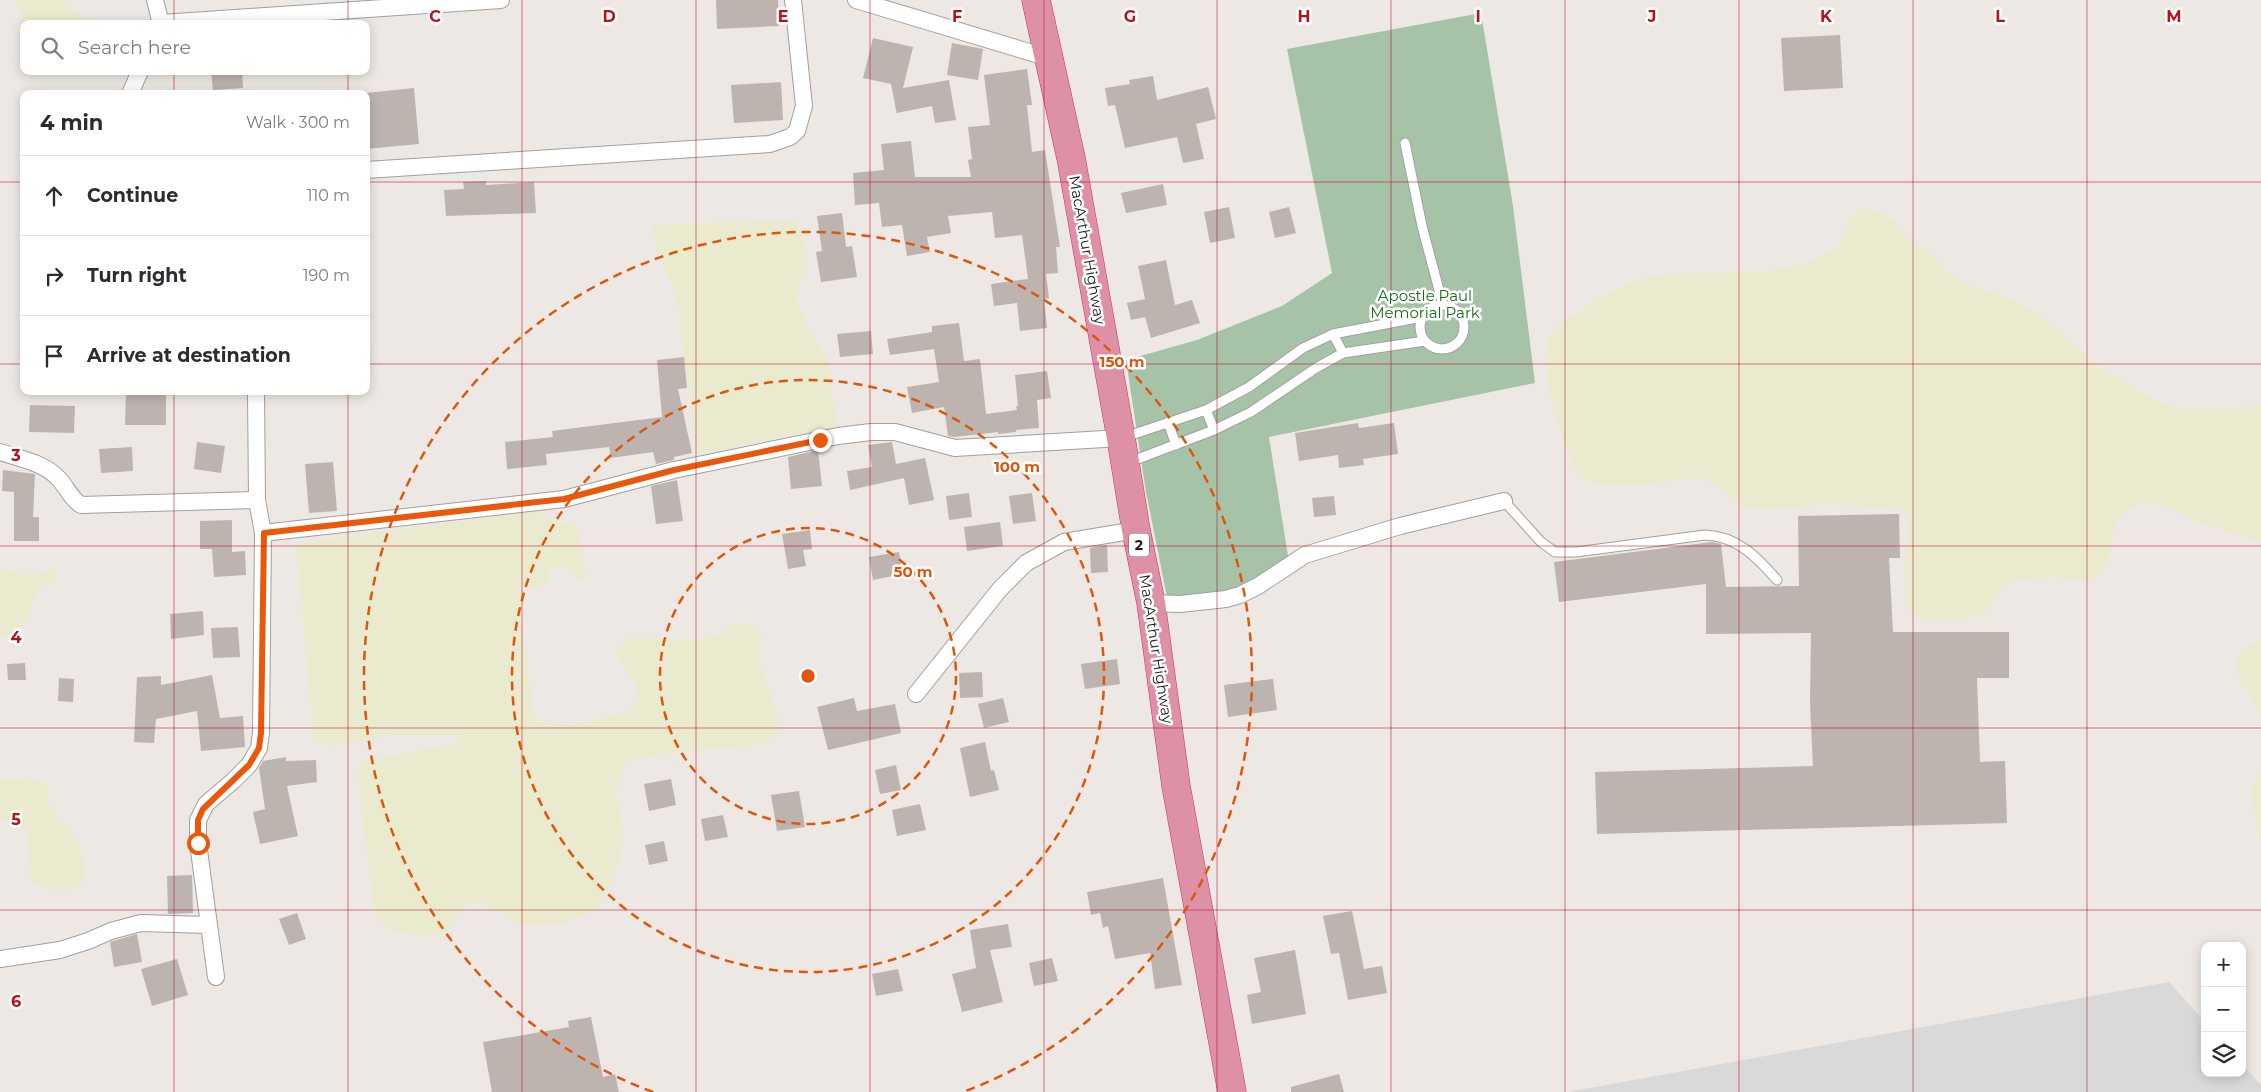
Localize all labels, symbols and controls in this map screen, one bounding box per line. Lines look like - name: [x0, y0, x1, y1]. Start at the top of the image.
- text: C: [429, 7, 441, 26]
- text: D: [602, 7, 616, 26]
- text: E: [778, 7, 788, 26]
- text: F: [952, 7, 962, 26]
- text: G: [1124, 7, 1136, 26]
- text: H: [1298, 7, 1310, 26]
- text: I: [1475, 7, 1481, 26]
- text: J: [1647, 7, 1656, 26]
- text: K: [1820, 7, 1833, 26]
- text: L: [1995, 7, 2005, 26]
- text: M: [2166, 7, 2182, 26]
- search box: [20, 20, 370, 75]
- icon: search: [38, 34, 66, 62]
- text: Search here: [78, 36, 191, 59]
- text: 4 min: [40, 110, 103, 135]
- text: Walk · 300 m: [246, 113, 350, 132]
- street label: MacArthur Highway: [1065, 174, 1110, 327]
- icon: ahead: [40, 182, 68, 210]
- text: Continue: [87, 184, 178, 207]
- text: 110 m: [307, 186, 350, 205]
- icon: right: [40, 262, 68, 290]
- text: Turn right: [87, 264, 187, 287]
- text: 190 m: [303, 266, 350, 285]
- park label: Apostle Paul Memorial Park: [1370, 286, 1480, 322]
- icon: arrive: [40, 342, 68, 370]
- text: Arrive at destination: [87, 344, 291, 367]
- text: 150 m: [1100, 352, 1144, 371]
- route end: [809, 429, 832, 452]
- text: 3: [10, 446, 21, 465]
- text: 100 m: [994, 457, 1040, 476]
- road number: 2: [1129, 534, 1149, 556]
- text: 50 m: [893, 562, 933, 581]
- street label: MacArthur Highway: [1135, 573, 1178, 726]
- text: 4: [10, 628, 22, 647]
- centre of rings: [799, 667, 817, 685]
- text: 5: [11, 810, 21, 829]
- route start: [187, 832, 210, 855]
- map controls: [2201, 942, 2246, 1077]
- button: +: [2201, 942, 2246, 987]
- button: −: [2201, 987, 2246, 1032]
- text: 6: [11, 992, 21, 1011]
- button: layers: [2201, 1032, 2246, 1077]

